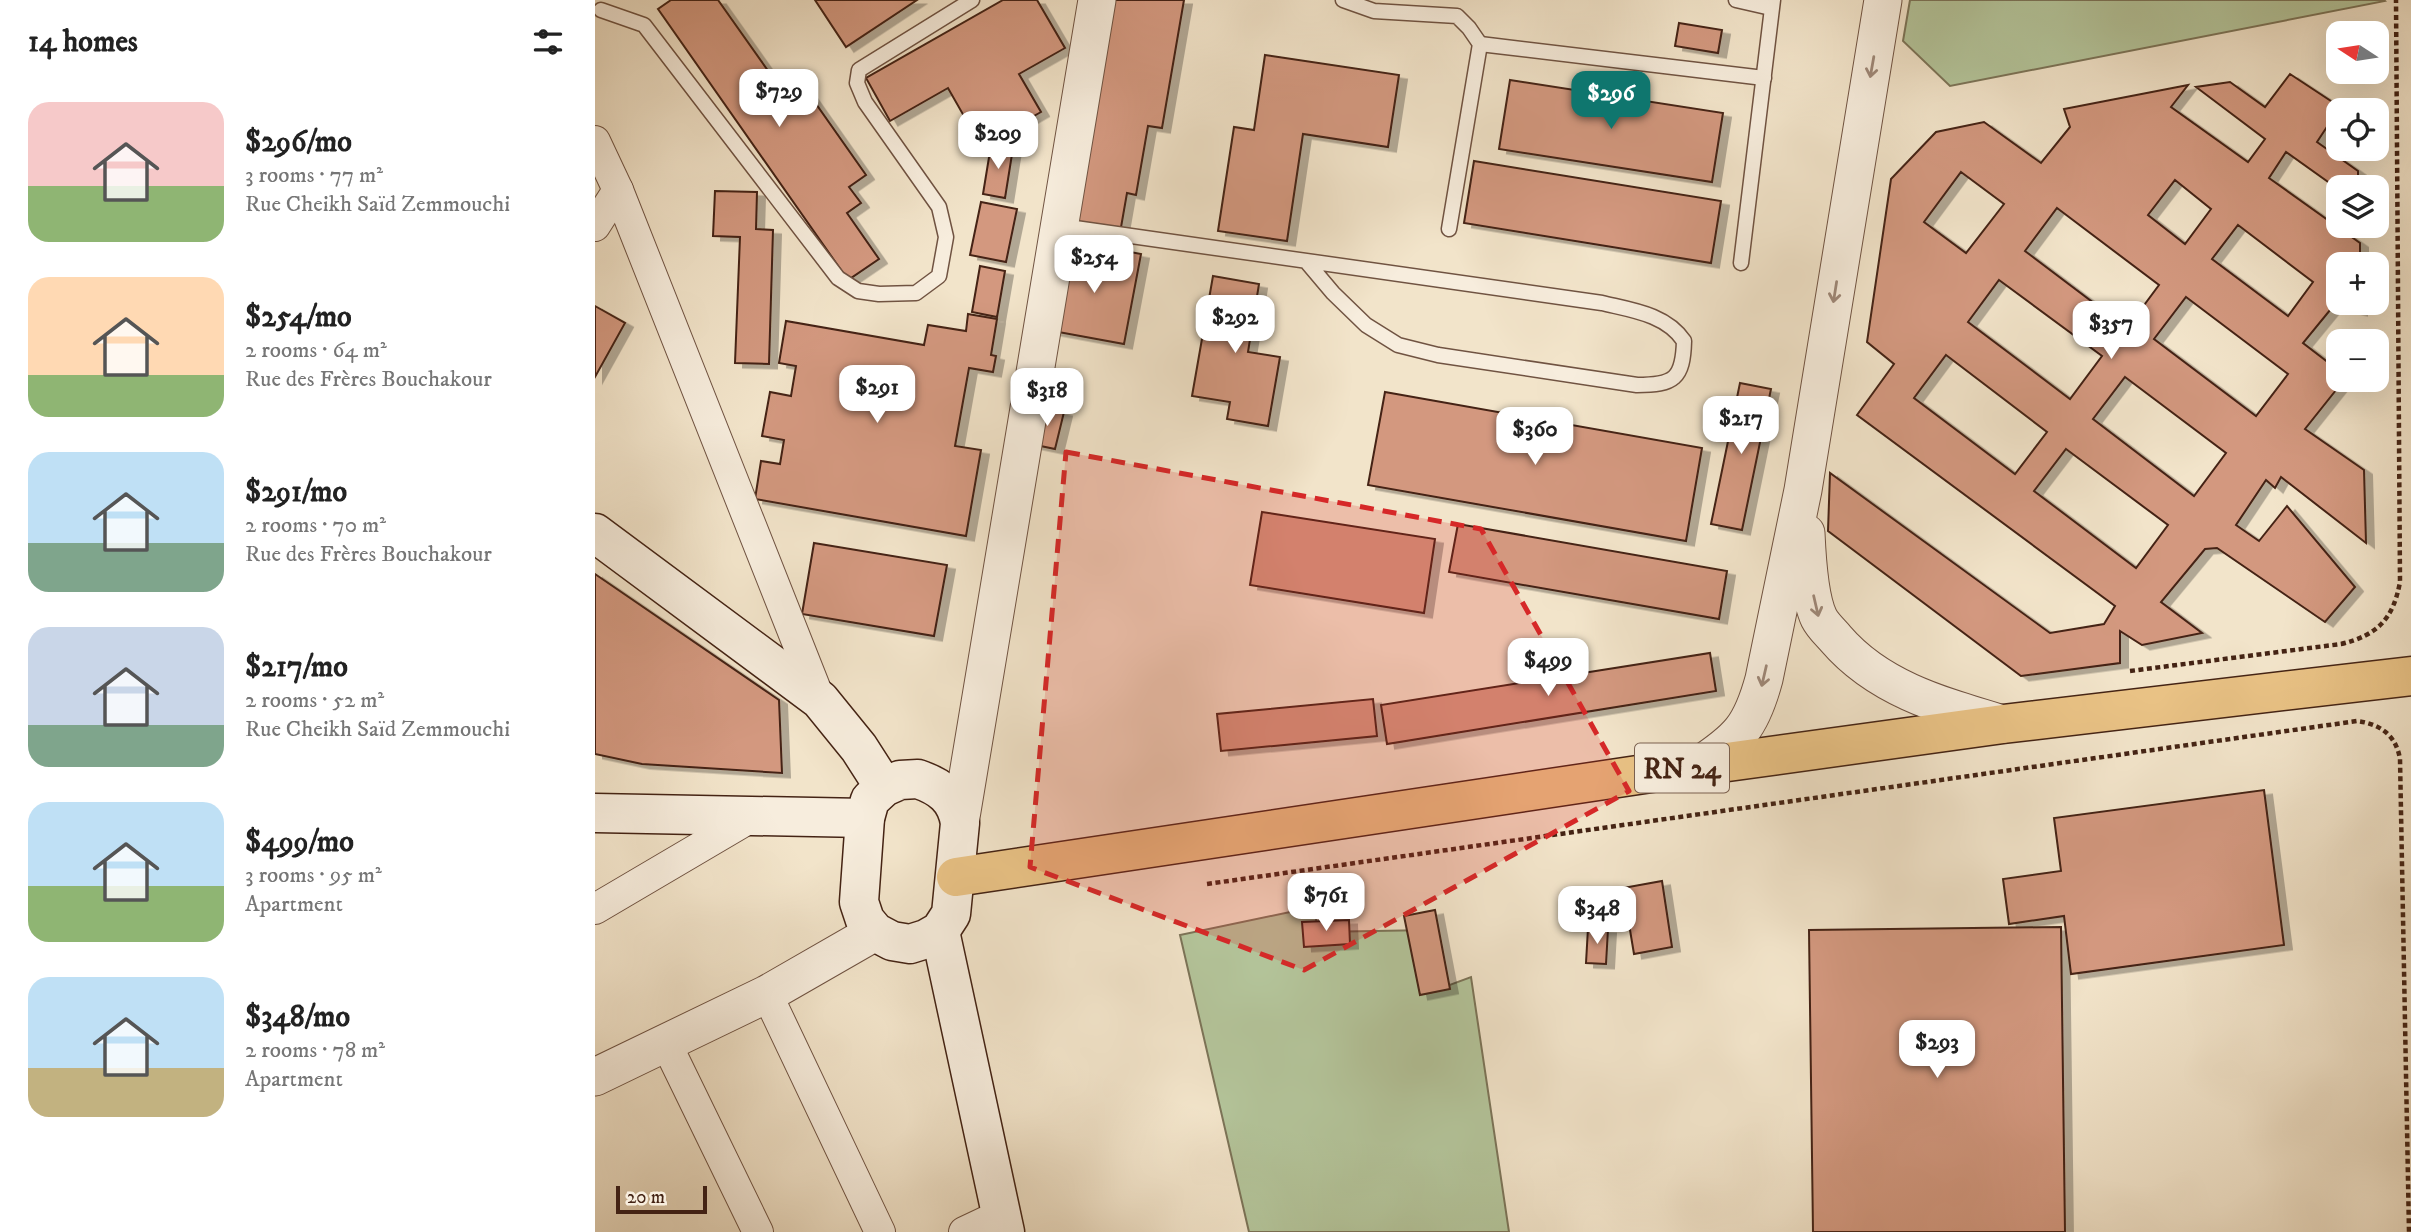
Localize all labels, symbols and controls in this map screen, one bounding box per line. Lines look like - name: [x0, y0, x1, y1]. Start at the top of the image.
- north arrow: [2326, 21, 2389, 84]
- map controls: [2326, 21, 2389, 392]
- icon: filters: [529, 23, 567, 61]
- text: 14 homes: [28, 24, 138, 61]
- one-way arrow: [1865, 55, 1878, 78]
- pin: $729: [738, 69, 820, 129]
- pin: $296: [1570, 72, 1652, 131]
- text: $729: [755, 77, 803, 106]
- text: $296: [1587, 79, 1635, 108]
- button: locate: [2326, 98, 2389, 161]
- pin: $209: [957, 111, 1039, 171]
- text: $209: [974, 119, 1022, 148]
- text: $296/mo: [245, 124, 352, 161]
- icon: home: [84, 130, 168, 214]
- text: 3 rooms · 77 m²: [245, 161, 383, 190]
- button: layers: [2326, 175, 2389, 238]
- text: Rue Cheikh Saïd Zemmouchi: [245, 190, 510, 219]
- pin: $254: [1053, 236, 1135, 295]
- text: $254: [1070, 243, 1118, 272]
- button: +: [2326, 252, 2389, 315]
- one-way arrow: [1828, 280, 1841, 303]
- pin: $292: [1194, 296, 1276, 355]
- text: $254/mo: [245, 299, 352, 336]
- pin: $357: [2070, 302, 2152, 361]
- text: $292: [1212, 303, 1258, 332]
- icon: home: [84, 305, 168, 389]
- text: $357: [2089, 309, 2133, 338]
- button: −: [2326, 329, 2389, 392]
- text: 2 rooms · 64 m²: [245, 336, 387, 365]
- text: Rue des Frères Bouchakour: [245, 365, 492, 394]
- pin: $291: [836, 366, 918, 425]
- pin: $318: [1006, 368, 1088, 428]
- text: $291: [855, 373, 899, 402]
- text: $318: [1026, 376, 1068, 405]
- pin: $217: [1700, 396, 1782, 456]
- text: $217: [1719, 404, 1763, 433]
- pin: $360: [1494, 407, 1576, 467]
- text: $360: [1512, 415, 1558, 444]
- text: $291/mo: [245, 474, 347, 511]
- icon: home: [84, 480, 168, 564]
- text: 2 rooms · 70 m²: [245, 511, 386, 540]
- text: Rue des Frères Bouchakour: [245, 540, 492, 569]
- one-way arrow: [1810, 594, 1823, 617]
- pin: $499: [1507, 638, 1589, 698]
- text: $499: [1524, 646, 1572, 675]
- text: $217/mo: [245, 649, 348, 686]
- icon: home: [84, 655, 168, 739]
- one-way arrow: [1757, 664, 1770, 687]
- text: 2 rooms · 52 m²: [245, 686, 384, 715]
- text: Rue Cheikh Saïd Zemmouchi: [245, 715, 510, 744]
- road number: RN 24: [1635, 744, 1729, 792]
- text: $499/mo: [245, 824, 354, 861]
- icon: home: [84, 830, 168, 914]
- text: 3 rooms · 95 m²: [245, 861, 382, 890]
- pin: $761: [1285, 874, 1367, 933]
- text: $761: [1304, 881, 1348, 910]
- pin: $348: [1556, 886, 1638, 946]
- text: Apartment: [245, 890, 343, 919]
- text: $348: [1574, 894, 1620, 923]
- text: $348/mo: [245, 999, 350, 1036]
- icon: home: [84, 1005, 168, 1089]
- pin: $293: [1896, 1020, 1978, 1080]
- text: $293: [1915, 1028, 1959, 1057]
- text: 2 rooms · 78 m²: [245, 1036, 385, 1065]
- text: Apartment: [245, 1065, 343, 1094]
- scale bar: [616, 1183, 707, 1215]
- text: 20 m: [627, 1186, 665, 1209]

